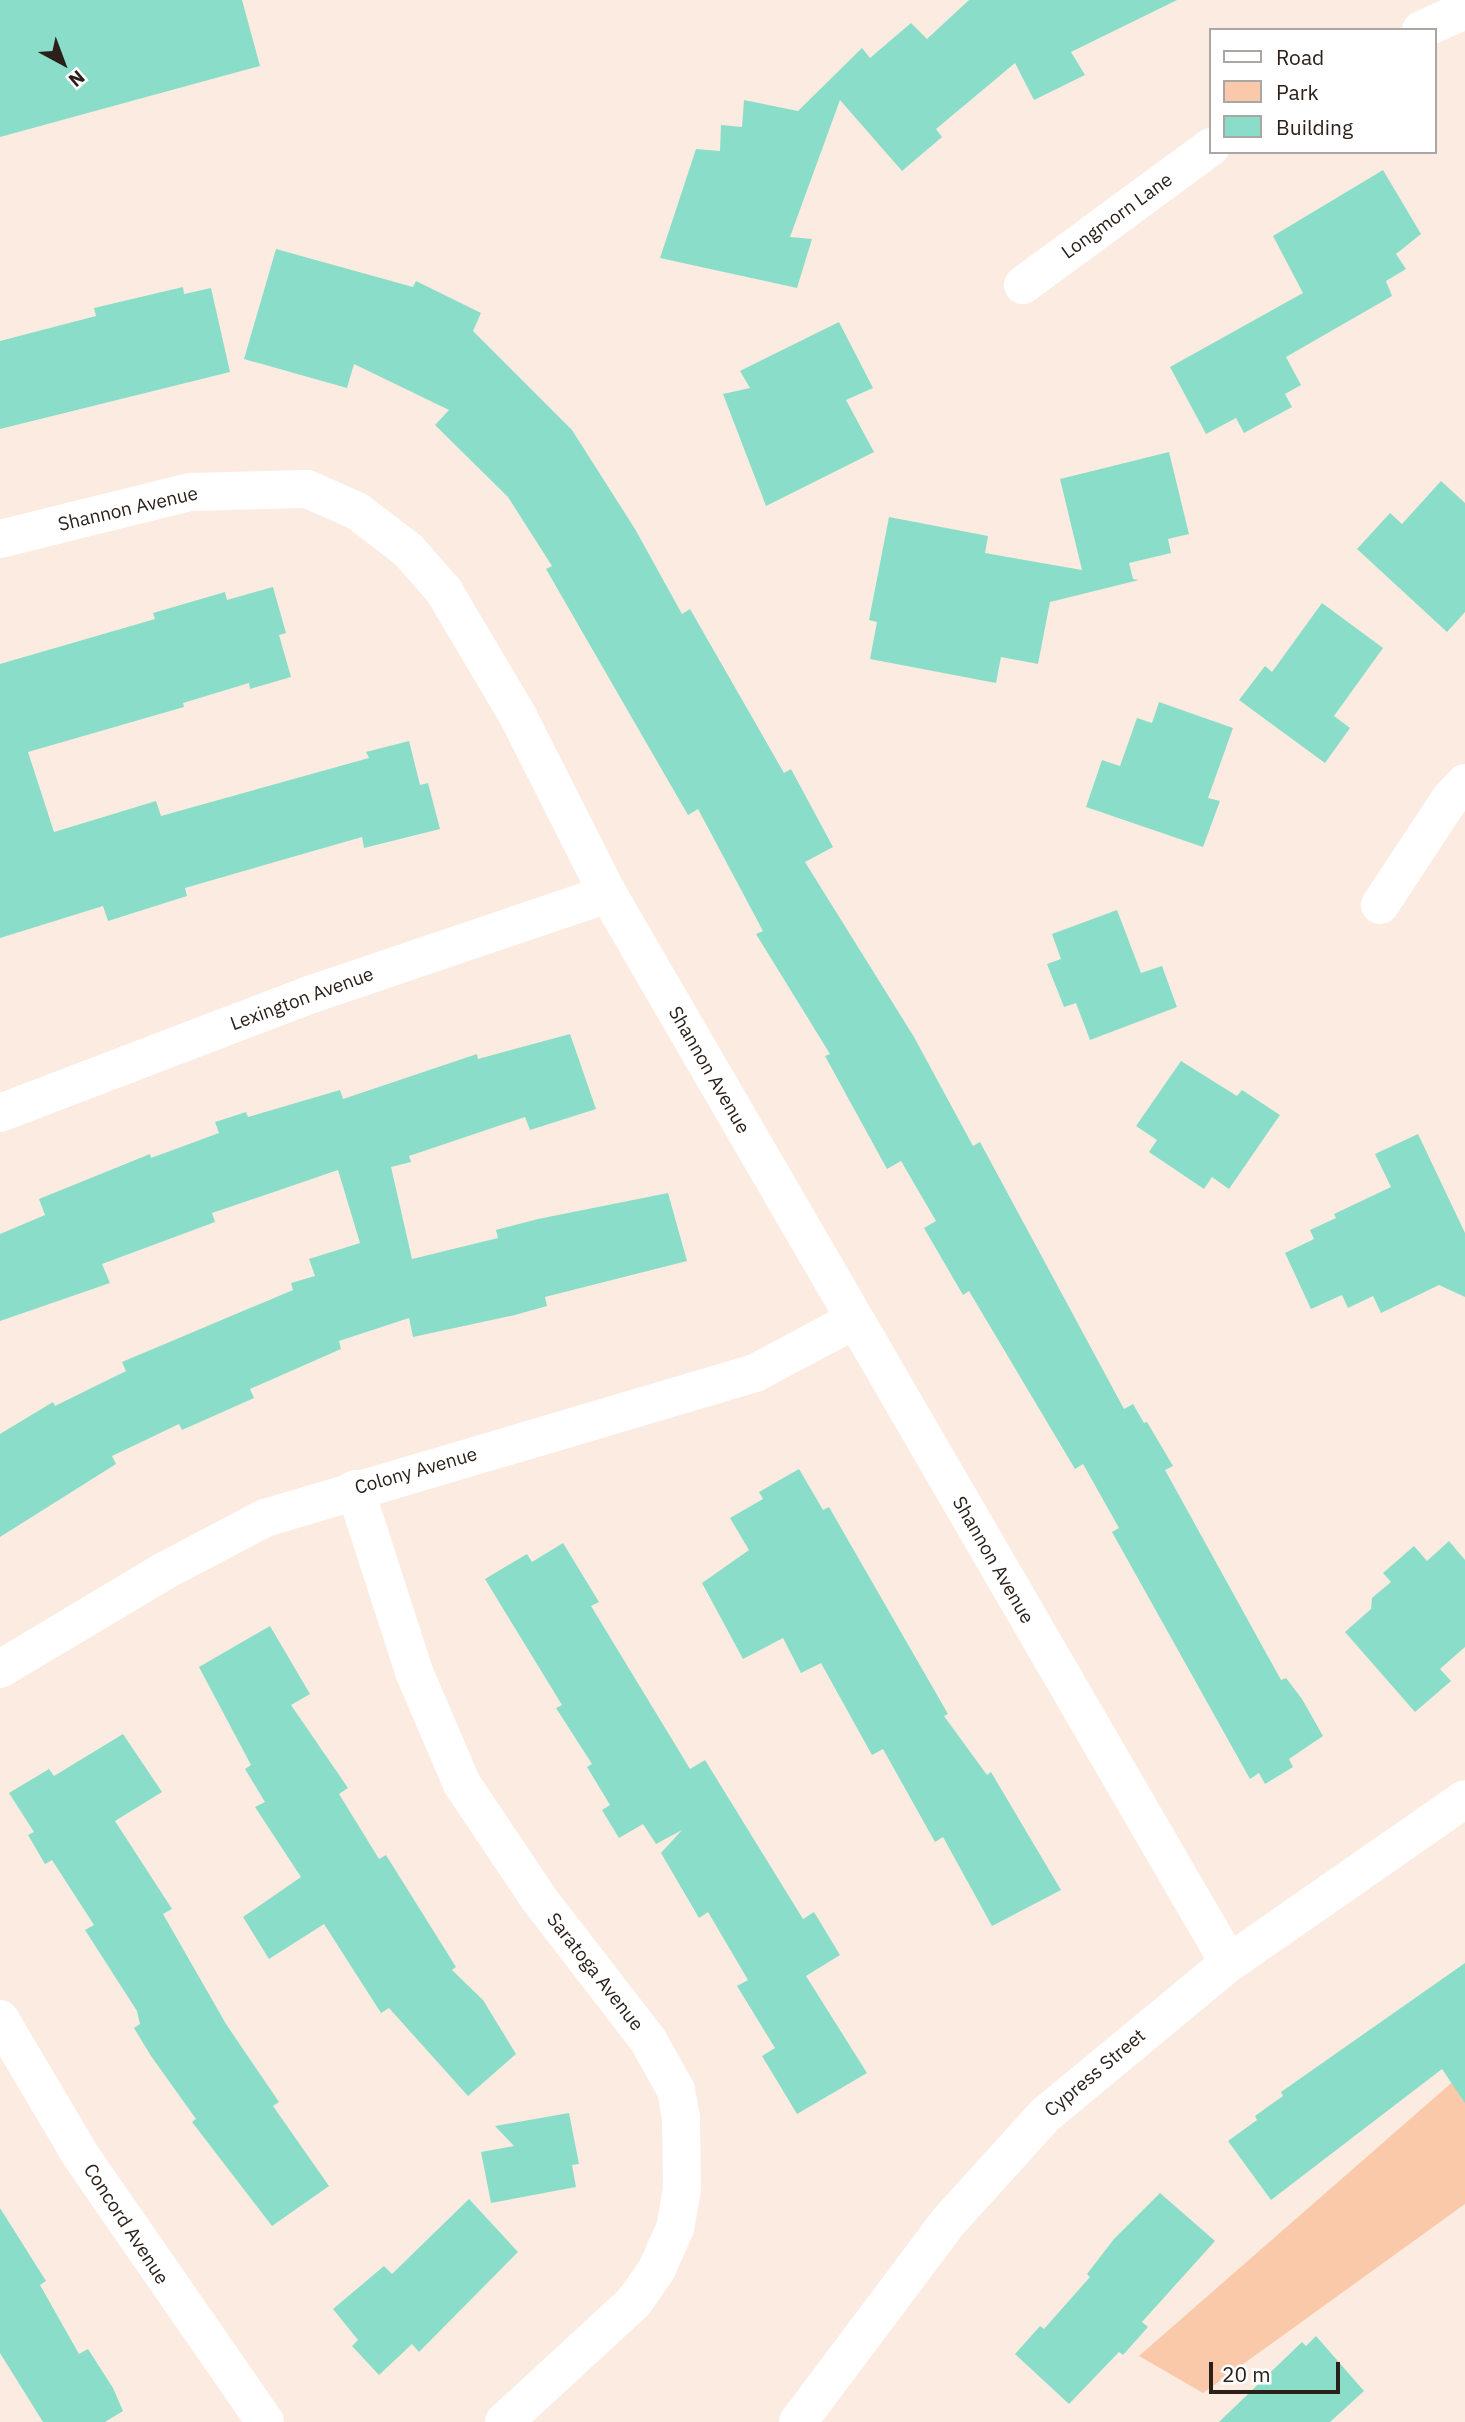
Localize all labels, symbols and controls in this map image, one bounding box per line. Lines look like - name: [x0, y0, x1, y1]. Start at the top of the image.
- north arrow: [28, 28, 98, 98]
- legend: [1210, 28, 1437, 154]
- text: Road: [1276, 43, 1324, 71]
- text: N: [64, 65, 90, 92]
- text: Park: [1276, 78, 1319, 106]
- text: Building: [1276, 113, 1353, 141]
- street label: Longmorn Lane: [1057, 168, 1177, 264]
- street label: Shannon Avenue: [56, 482, 200, 536]
- street label: Lexington Avenue: [227, 963, 377, 1035]
- street label: Shannon Avenue: [663, 1002, 755, 1138]
- street label: Colony Avenue: [352, 1443, 480, 1499]
- street label: Shannon Avenue: [947, 1492, 1039, 1628]
- street label: Saratoga Avenue: [542, 1908, 648, 2036]
- street label: Cypress Street: [1040, 2024, 1150, 2122]
- street label: Concord Avenue: [79, 2159, 173, 2289]
- scale bar: [1213, 2348, 1344, 2392]
- text: 20 m: [1222, 2360, 1271, 2388]

